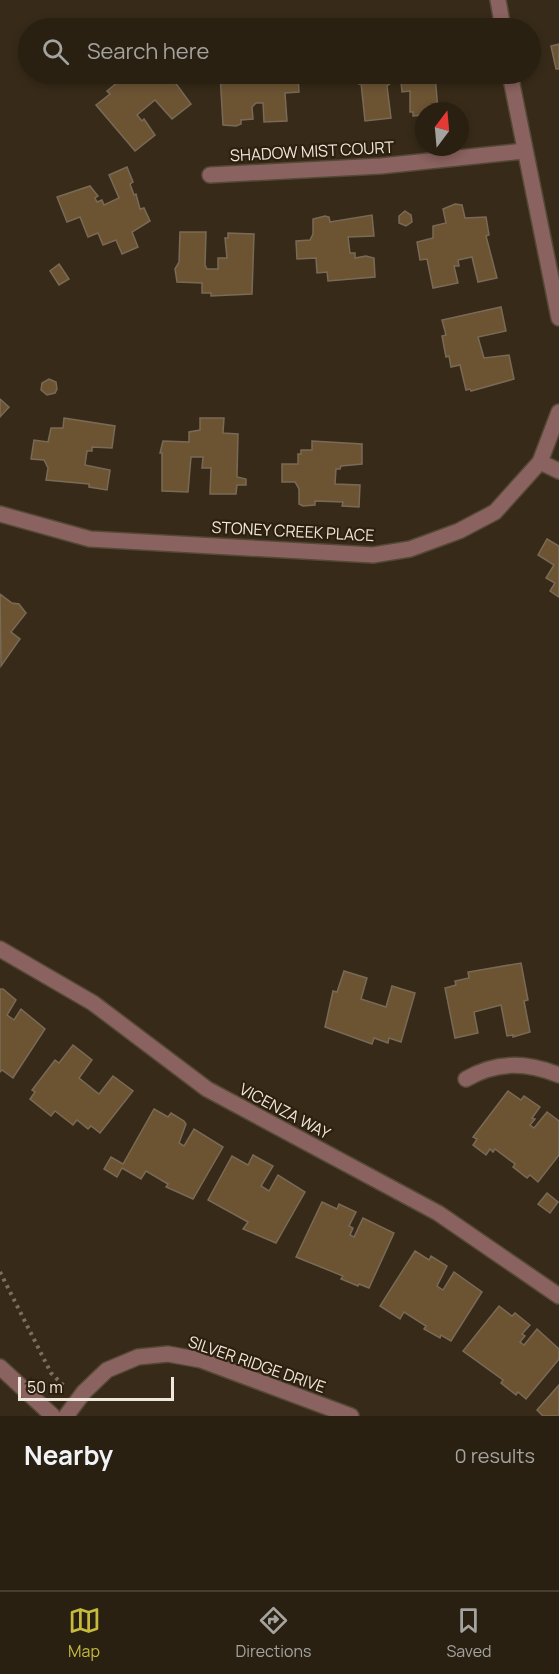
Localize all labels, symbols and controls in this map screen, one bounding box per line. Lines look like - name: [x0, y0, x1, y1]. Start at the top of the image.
- search box: [18, 18, 541, 84]
- icon: search: [39, 35, 72, 68]
- text: Search here: [87, 36, 209, 66]
- north arrow: [415, 102, 469, 156]
- street label: SHADOW MIST COURT: [229, 136, 395, 166]
- street label: STONEY CREEK PLACE: [211, 516, 375, 546]
- street label: VICENZA WAY: [236, 1078, 334, 1144]
- street label: SILVER RIDGE DRIVE: [185, 1330, 329, 1398]
- scale bar: [18, 1374, 174, 1402]
- text: 50 m: [27, 1376, 63, 1398]
- text: Nearby: [24, 1437, 113, 1473]
- text: 0 results: [455, 1442, 535, 1469]
- tab: Map: [68, 1604, 101, 1662]
- tab: Directions: [236, 1604, 311, 1662]
- tab: Saved: [446, 1604, 491, 1662]

